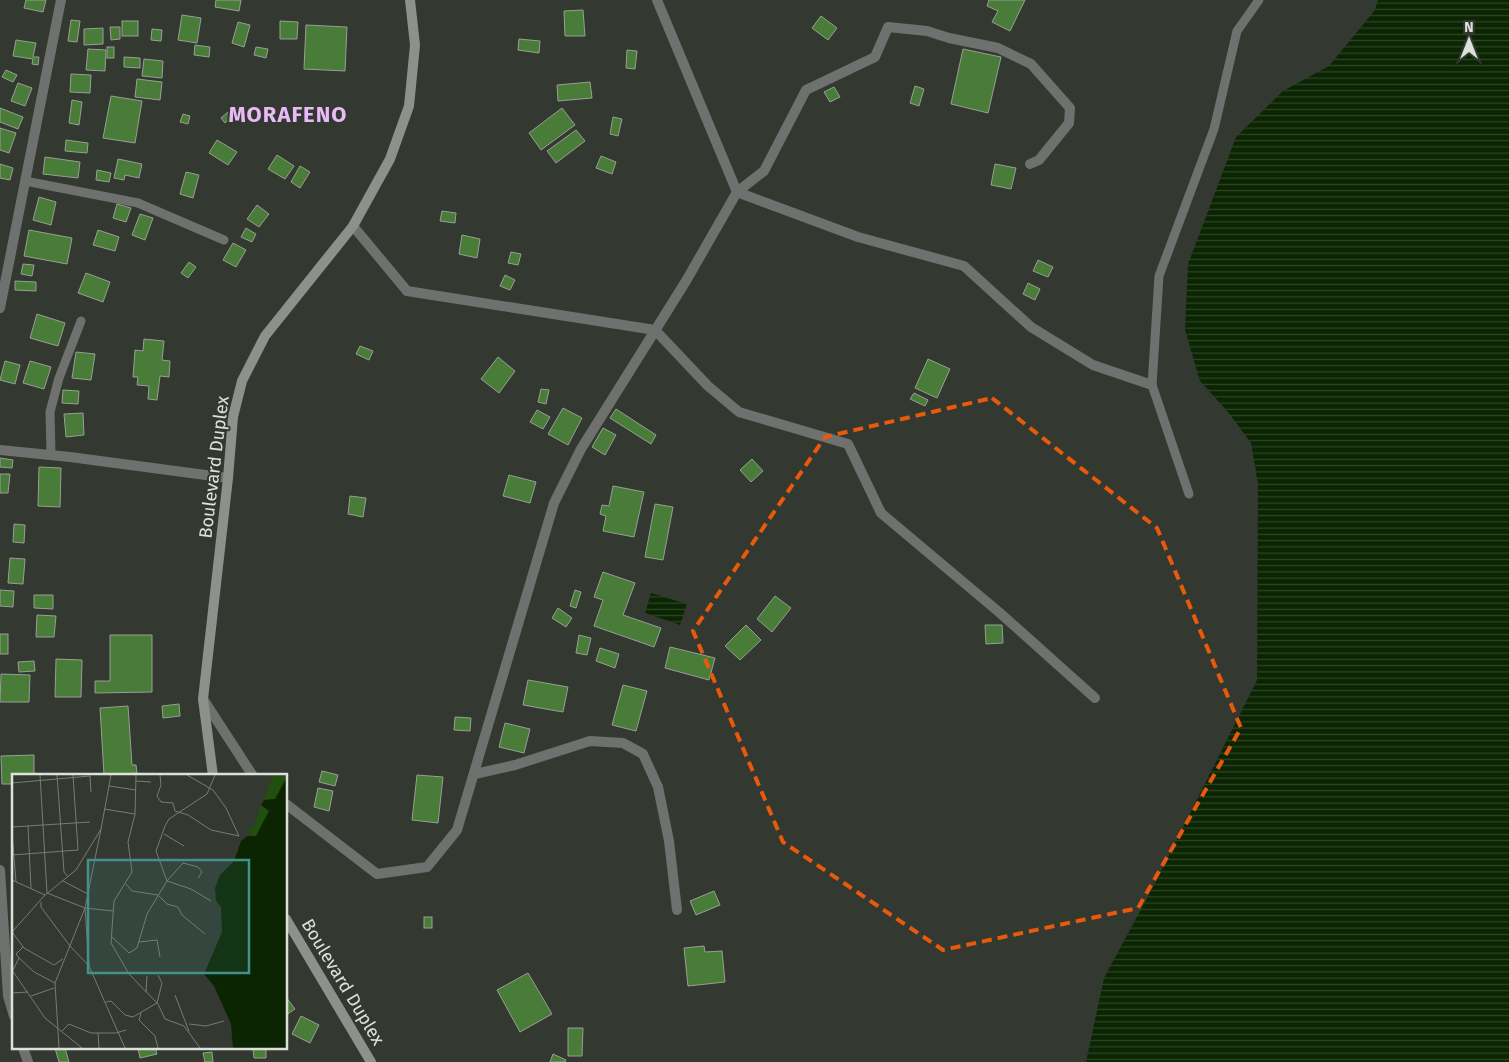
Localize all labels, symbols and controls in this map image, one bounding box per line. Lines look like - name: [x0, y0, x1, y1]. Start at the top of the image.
- north arrow: [1444, 15, 1494, 65]
- text: N: [1464, 19, 1474, 36]
- district label: MORAFENO: [229, 101, 347, 128]
- street label: Boulevard Duplex: [194, 394, 234, 540]
- inset map: [12, 774, 288, 1050]
- street label: Boulevard Duplex: [297, 915, 390, 1049]

